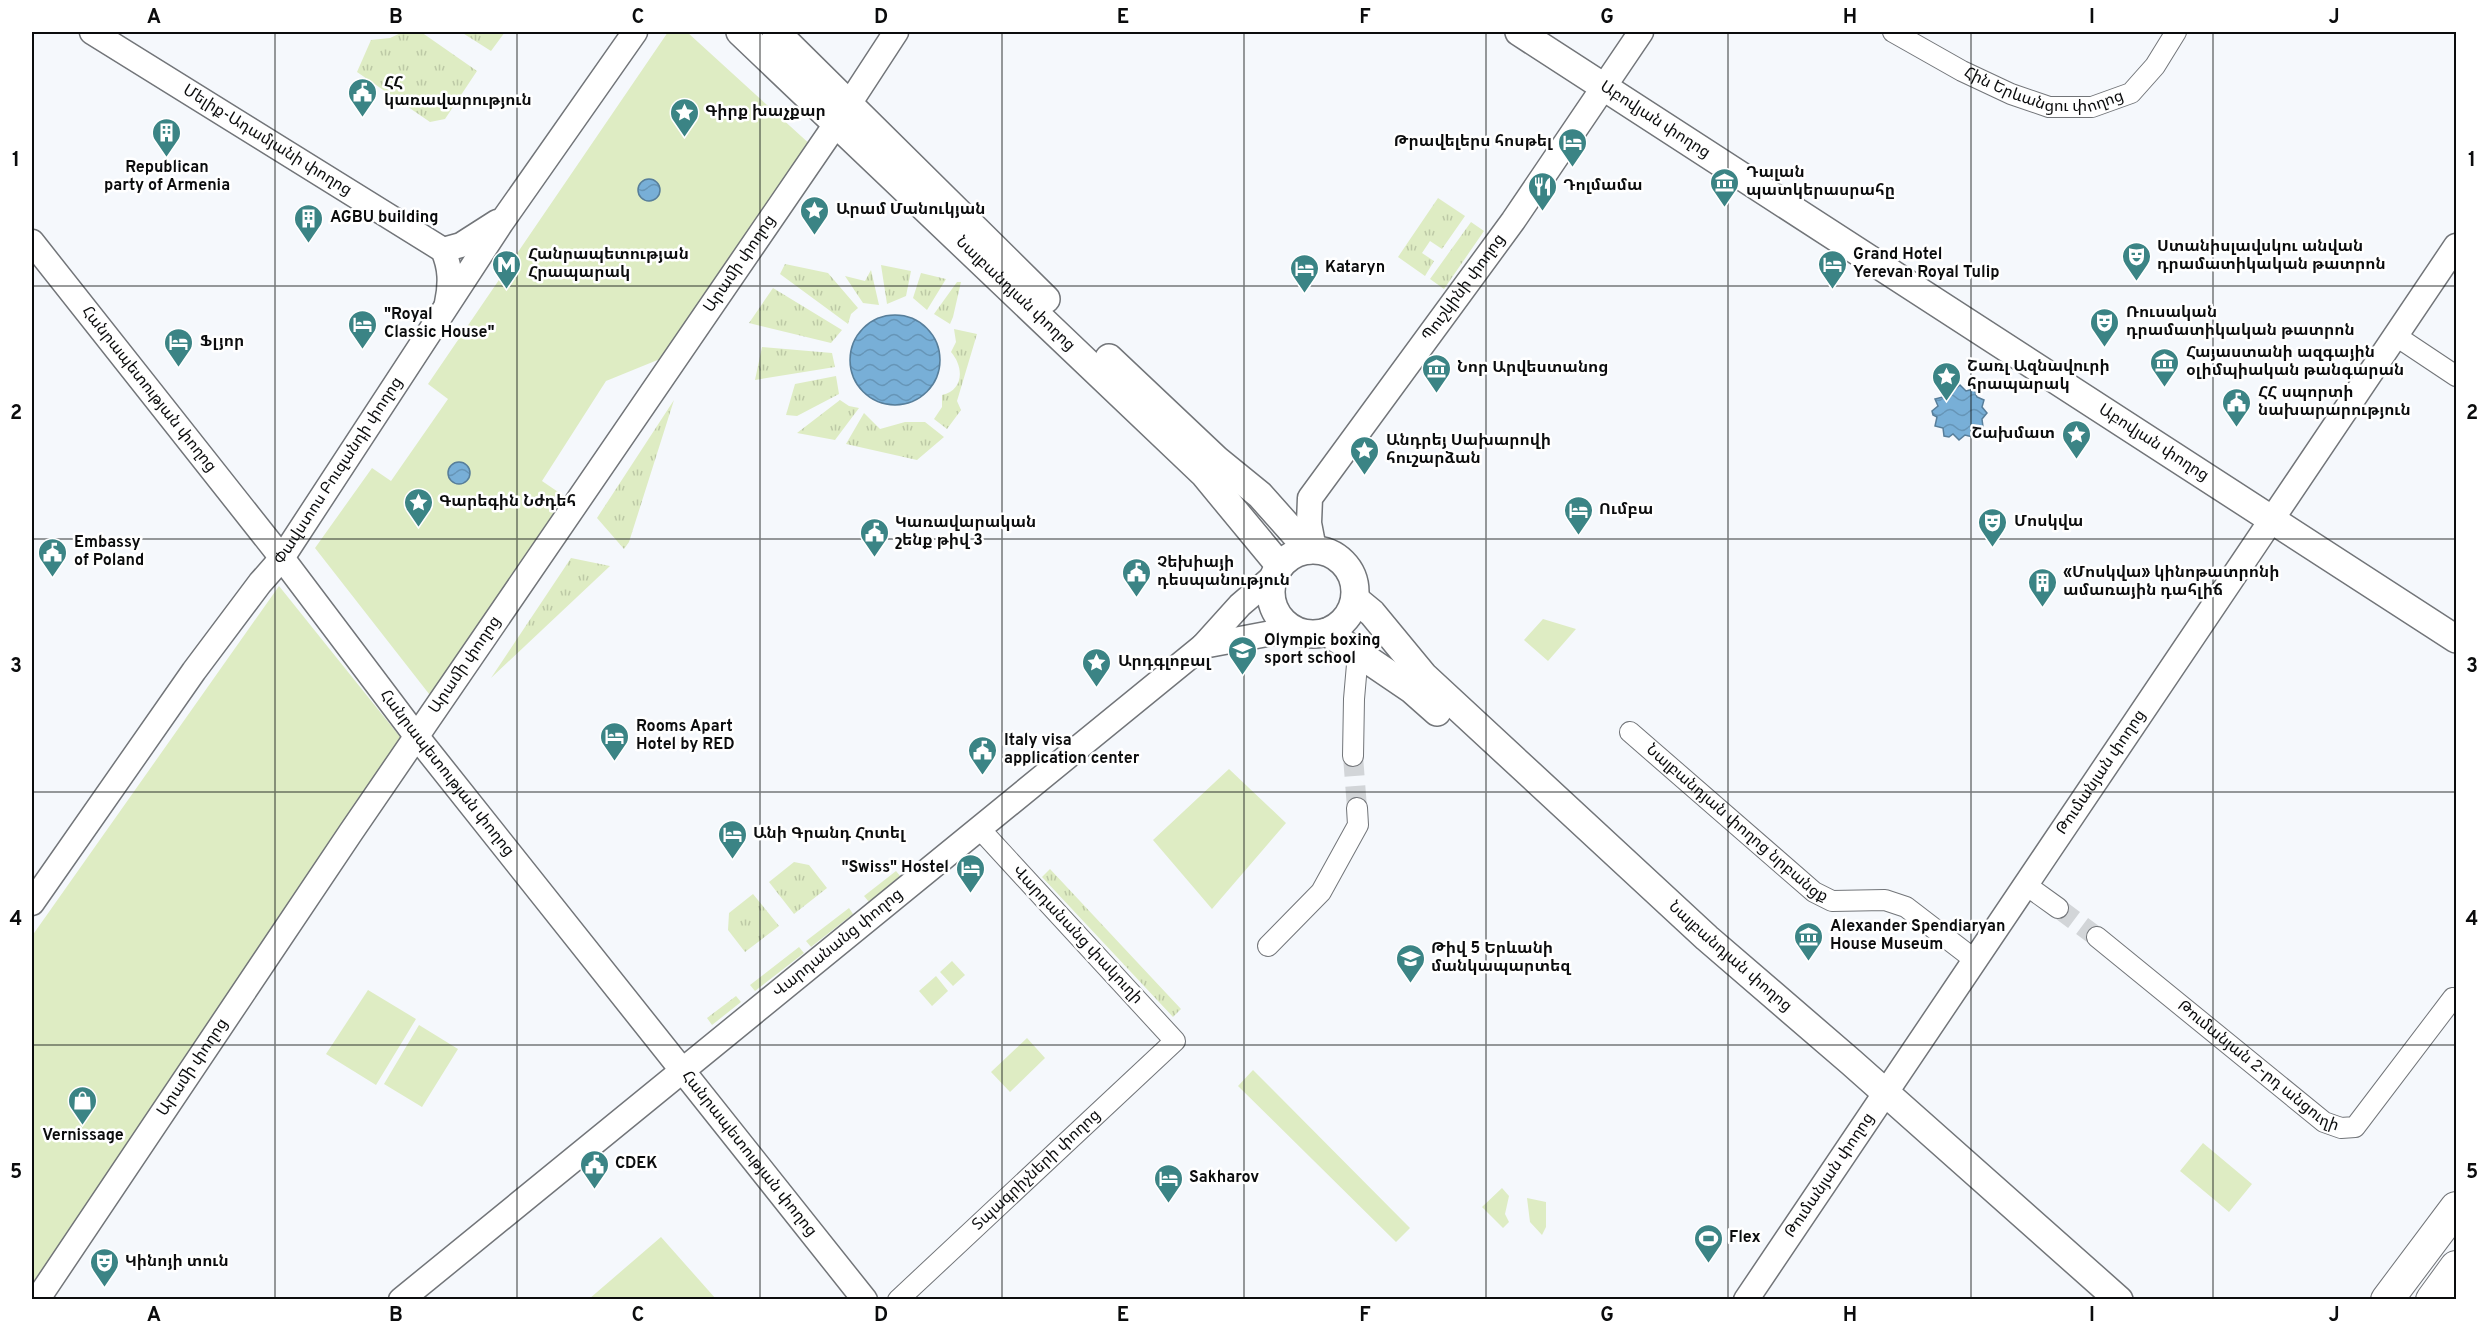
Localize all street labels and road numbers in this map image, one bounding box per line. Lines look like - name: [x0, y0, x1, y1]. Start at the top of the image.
- street label: Հին Երևանցու փողոց: [1960, 63, 2127, 118]
- street label: Աբովյան փողոց: [1596, 77, 1714, 163]
- street label: Մելիք-Ադամյանի փողոց: [179, 81, 355, 201]
- street label: Արամի փողոց: [700, 212, 780, 317]
- street label: Պուշկինի փողոց: [1418, 230, 1510, 346]
- street label: Նալբանդյան փողոց: [951, 232, 1079, 356]
- street label: Հանրապետության փողոց: [77, 302, 221, 477]
- street label: Փավստոս Բուզանդի փողոց: [270, 373, 407, 569]
- street label: Աբովյան փողոց: [2095, 400, 2212, 486]
- street label: Արամի փողոց: [425, 612, 506, 718]
- street label: Հանրապետության փողոց: [375, 686, 518, 861]
- street label: Թումանյան փողոց: [2052, 706, 2151, 839]
- street label: Նալբանդյան փողոց նրբանցք: [1642, 740, 1831, 907]
- street label: Վարդանանց փակուղի: [1008, 862, 1146, 1008]
- street label: Վարդանանց փողոց: [769, 885, 907, 1003]
- street label: Նալբանդյան փողոց: [1664, 897, 1796, 1016]
- street label: Թումանյան 2-րդ անցուղի: [2173, 996, 2341, 1136]
- street label: Արամի փողոց: [153, 1015, 233, 1120]
- street label: Հանրապետության փողոց: [677, 1067, 821, 1241]
- street label: Տպագրիչների փողոց: [968, 1105, 1105, 1235]
- street label: Թումանյան փողոց: [1781, 1109, 1879, 1242]

